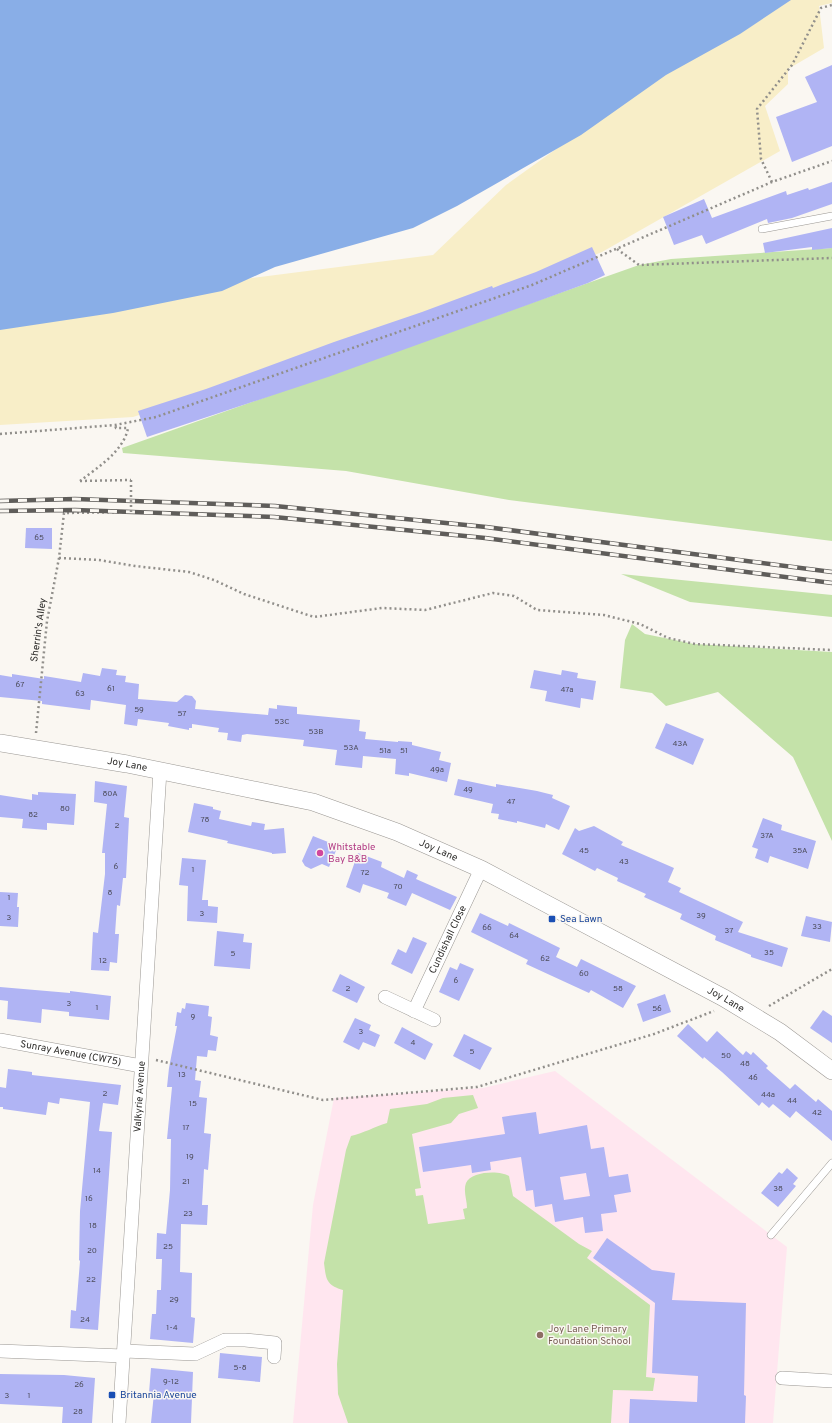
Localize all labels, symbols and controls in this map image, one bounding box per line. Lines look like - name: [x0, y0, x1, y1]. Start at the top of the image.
- house number: 65: [34, 533, 44, 543]
- street label: Sherrin's Alley: [28, 597, 50, 663]
- house number: 67: [16, 680, 24, 690]
- house number: 61: [107, 684, 115, 694]
- house number: 47a: [560, 685, 574, 695]
- house number: 63: [75, 689, 85, 699]
- house number: 59: [134, 705, 144, 715]
- house number: 57: [177, 709, 187, 719]
- house number: 53C: [275, 717, 289, 727]
- house number: 53B: [309, 727, 324, 737]
- house number: 43A: [672, 739, 688, 749]
- house number: 53A: [343, 743, 359, 753]
- house number: 51a: [379, 746, 391, 756]
- house number: 51: [400, 746, 408, 756]
- street label: Joy Lane: [106, 754, 149, 775]
- house number: 49a: [430, 765, 444, 775]
- house number: 49: [463, 785, 473, 795]
- house number: 80A: [102, 789, 118, 799]
- house number: 47: [506, 797, 516, 807]
- house number: 80: [60, 804, 70, 814]
- house number: 82: [28, 810, 38, 820]
- house number: 78: [201, 815, 210, 825]
- house number: 2: [115, 821, 120, 831]
- house number: 37A: [760, 831, 774, 841]
- street label: Joy Lane: [417, 836, 460, 864]
- place label: Whitstable Bay B&B: [328, 841, 375, 866]
- house number: 45: [579, 846, 589, 856]
- house number: 35A: [792, 846, 808, 856]
- marker: Whitstable Bay B&B: [315, 848, 325, 858]
- house number: 43: [619, 857, 629, 867]
- house number: 6: [114, 862, 119, 872]
- house number: 1: [192, 865, 194, 875]
- house number: 72: [361, 868, 370, 878]
- house number: 70: [393, 882, 403, 892]
- house number: 8: [108, 888, 113, 898]
- house number: 1: [8, 893, 10, 903]
- street label: Cundishall Close: [426, 903, 469, 976]
- house number: 3: [200, 909, 205, 919]
- house number: 39: [696, 911, 706, 921]
- house number: 3: [7, 913, 12, 923]
- place label: Sea Lawn: [560, 913, 602, 926]
- marker: Sea Lawn: [547, 914, 557, 924]
- house number: 33: [812, 922, 822, 932]
- house number: 66: [482, 923, 492, 933]
- house number: 37: [725, 926, 733, 936]
- house number: 64: [509, 931, 519, 941]
- house number: 35: [764, 948, 774, 958]
- house number: 5: [231, 949, 236, 959]
- house number: 62: [540, 954, 550, 964]
- house number: 12: [99, 956, 107, 966]
- house number: 60: [579, 969, 589, 979]
- house number: 6: [454, 976, 459, 986]
- house number: 2: [346, 984, 351, 994]
- house number: 58: [613, 984, 623, 994]
- street label: Joy Lane: [705, 984, 747, 1015]
- house number: 3: [67, 999, 72, 1009]
- house number: 1: [96, 1003, 98, 1013]
- house number: 56: [652, 1004, 662, 1014]
- house number: 9: [191, 1012, 196, 1022]
- house number: 3: [359, 1027, 364, 1037]
- street label: Sunray Avenue (CW75): [19, 1037, 122, 1069]
- house number: 4: [411, 1038, 416, 1048]
- house number: 5: [470, 1047, 475, 1057]
- house number: 50: [721, 1051, 731, 1061]
- house number: 48: [740, 1059, 750, 1069]
- street label: Valkyrie Avenue: [131, 1061, 148, 1133]
- house number: 13: [178, 1070, 186, 1080]
- house number: 46: [748, 1073, 758, 1083]
- house number: 2: [103, 1089, 108, 1099]
- house number: 44a: [761, 1090, 775, 1100]
- house number: 44: [787, 1096, 797, 1106]
- house number: 15: [189, 1099, 197, 1109]
- house number: 42: [812, 1108, 822, 1118]
- house number: 17: [182, 1123, 190, 1133]
- house number: 19: [186, 1152, 194, 1162]
- house number: 14: [93, 1166, 101, 1176]
- house number: 21: [182, 1177, 190, 1187]
- house number: 38: [773, 1184, 783, 1194]
- house number: 16: [85, 1194, 93, 1204]
- house number: 23: [183, 1209, 193, 1219]
- house number: 18: [89, 1221, 97, 1231]
- house number: 25: [163, 1242, 173, 1252]
- house number: 20: [87, 1246, 97, 1256]
- house number: 22: [86, 1275, 96, 1285]
- house number: 29: [169, 1295, 179, 1305]
- house number: 24: [80, 1315, 90, 1325]
- house number: 1-4: [166, 1323, 178, 1333]
- place label: Joy Lane Primary Foundation School: [548, 1323, 631, 1348]
- marker: Joy Lane Primary Foundation School: [535, 1330, 545, 1340]
- house number: 5-8: [233, 1363, 247, 1373]
- house number: 9-12: [163, 1377, 179, 1387]
- house number: 26: [74, 1380, 84, 1390]
- place label: Britannia Avenue: [120, 1389, 197, 1402]
- marker: Britannia Avenue: [107, 1390, 117, 1400]
- house number: 3: [5, 1391, 10, 1401]
- house number: 1: [28, 1391, 30, 1401]
- house number: 28: [73, 1407, 83, 1417]

